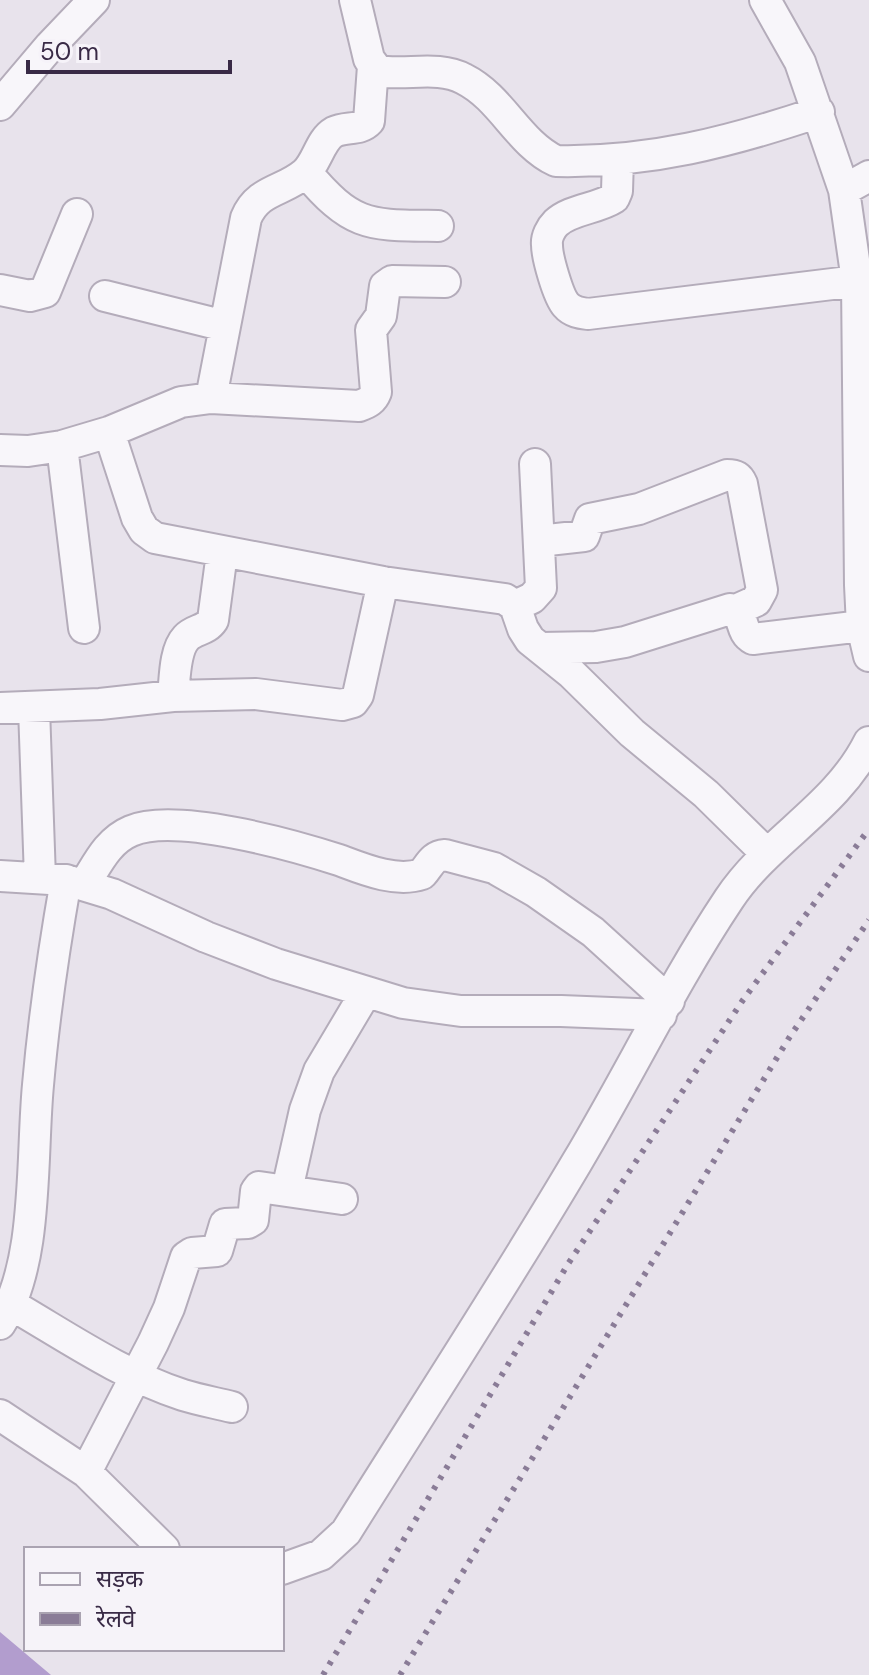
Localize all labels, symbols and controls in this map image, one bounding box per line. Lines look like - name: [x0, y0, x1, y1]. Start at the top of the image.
- scale bar: [28, 24, 230, 74]
- text: 50 m: [40, 36, 99, 67]
- legend: [24, 1547, 284, 1651]
- text: सड़क: [96, 1563, 144, 1594]
- text: रेलवे: [95, 1603, 136, 1634]

